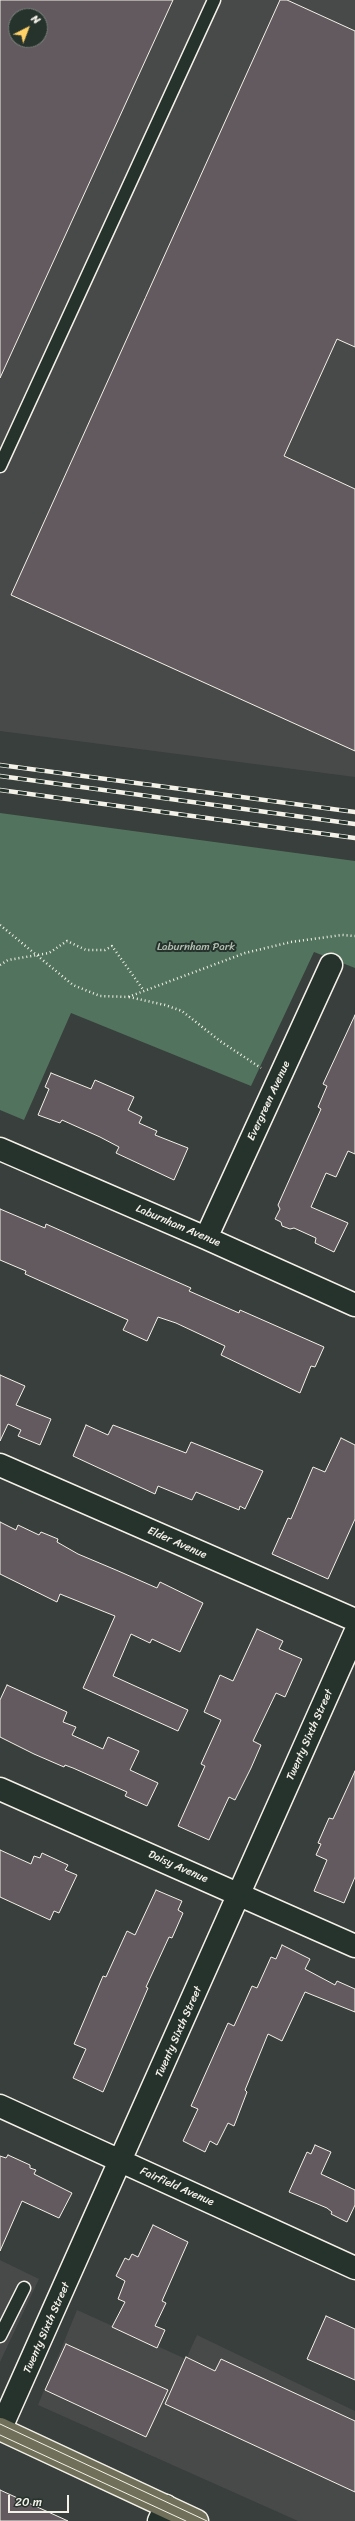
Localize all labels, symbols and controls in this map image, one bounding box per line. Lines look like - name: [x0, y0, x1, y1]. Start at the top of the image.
- north arrow: [8, 8, 48, 48]
- text: N: [27, 10, 45, 29]
- park label: Laburnham Park: [157, 940, 235, 954]
- street label: Evergreen Avenue: [245, 1059, 293, 1143]
- street label: Laburnham Avenue: [134, 1202, 222, 1250]
- street label: Elder Avenue: [145, 1524, 209, 1562]
- street label: Twenty Sixth Street: [284, 1687, 336, 1783]
- street label: Daisy Avenue: [146, 1848, 210, 1886]
- street label: Twenty Sixth Street: [153, 1984, 205, 2080]
- street label: Fairfield Avenue: [138, 2165, 216, 2209]
- street label: Twenty Sixth Street: [21, 2280, 73, 2376]
- scale bar: [10, 2487, 71, 2513]
- text: 20 m: [15, 2491, 42, 2513]

